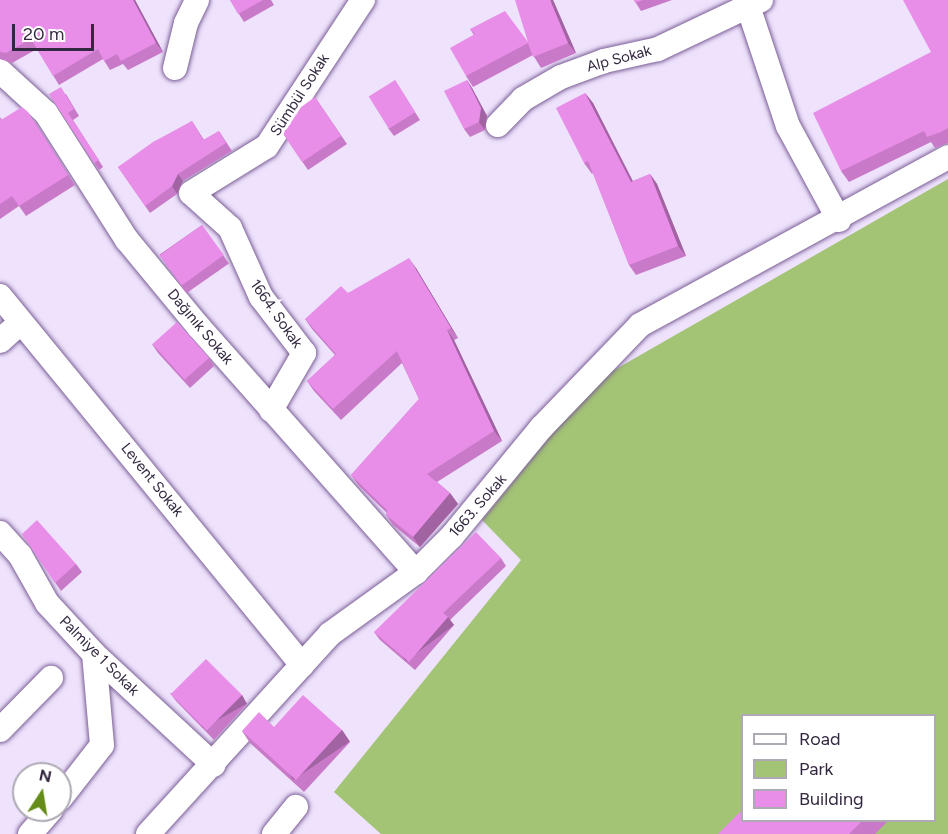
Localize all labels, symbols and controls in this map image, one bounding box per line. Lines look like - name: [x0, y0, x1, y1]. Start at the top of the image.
- scale bar: [15, 12, 98, 50]
- text: 20 m: [23, 23, 64, 45]
- street label: Alp Sokak: [585, 42, 653, 76]
- street label: Sümbül Sokak: [267, 50, 333, 140]
- street label: 1664. Sokak: [246, 276, 306, 352]
- street label: Dağınık Sokak: [163, 286, 237, 368]
- street label: Levent Sokak: [117, 440, 187, 520]
- street label: 1663. Sokak: [446, 471, 510, 541]
- street label: Palmiye 1 Sokak: [55, 612, 143, 700]
- legend: [741, 714, 936, 822]
- text: Road: [799, 728, 840, 750]
- text: Park: [799, 758, 833, 780]
- north arrow: [12, 762, 72, 822]
- text: N: [37, 765, 53, 786]
- text: Building: [799, 788, 864, 810]

